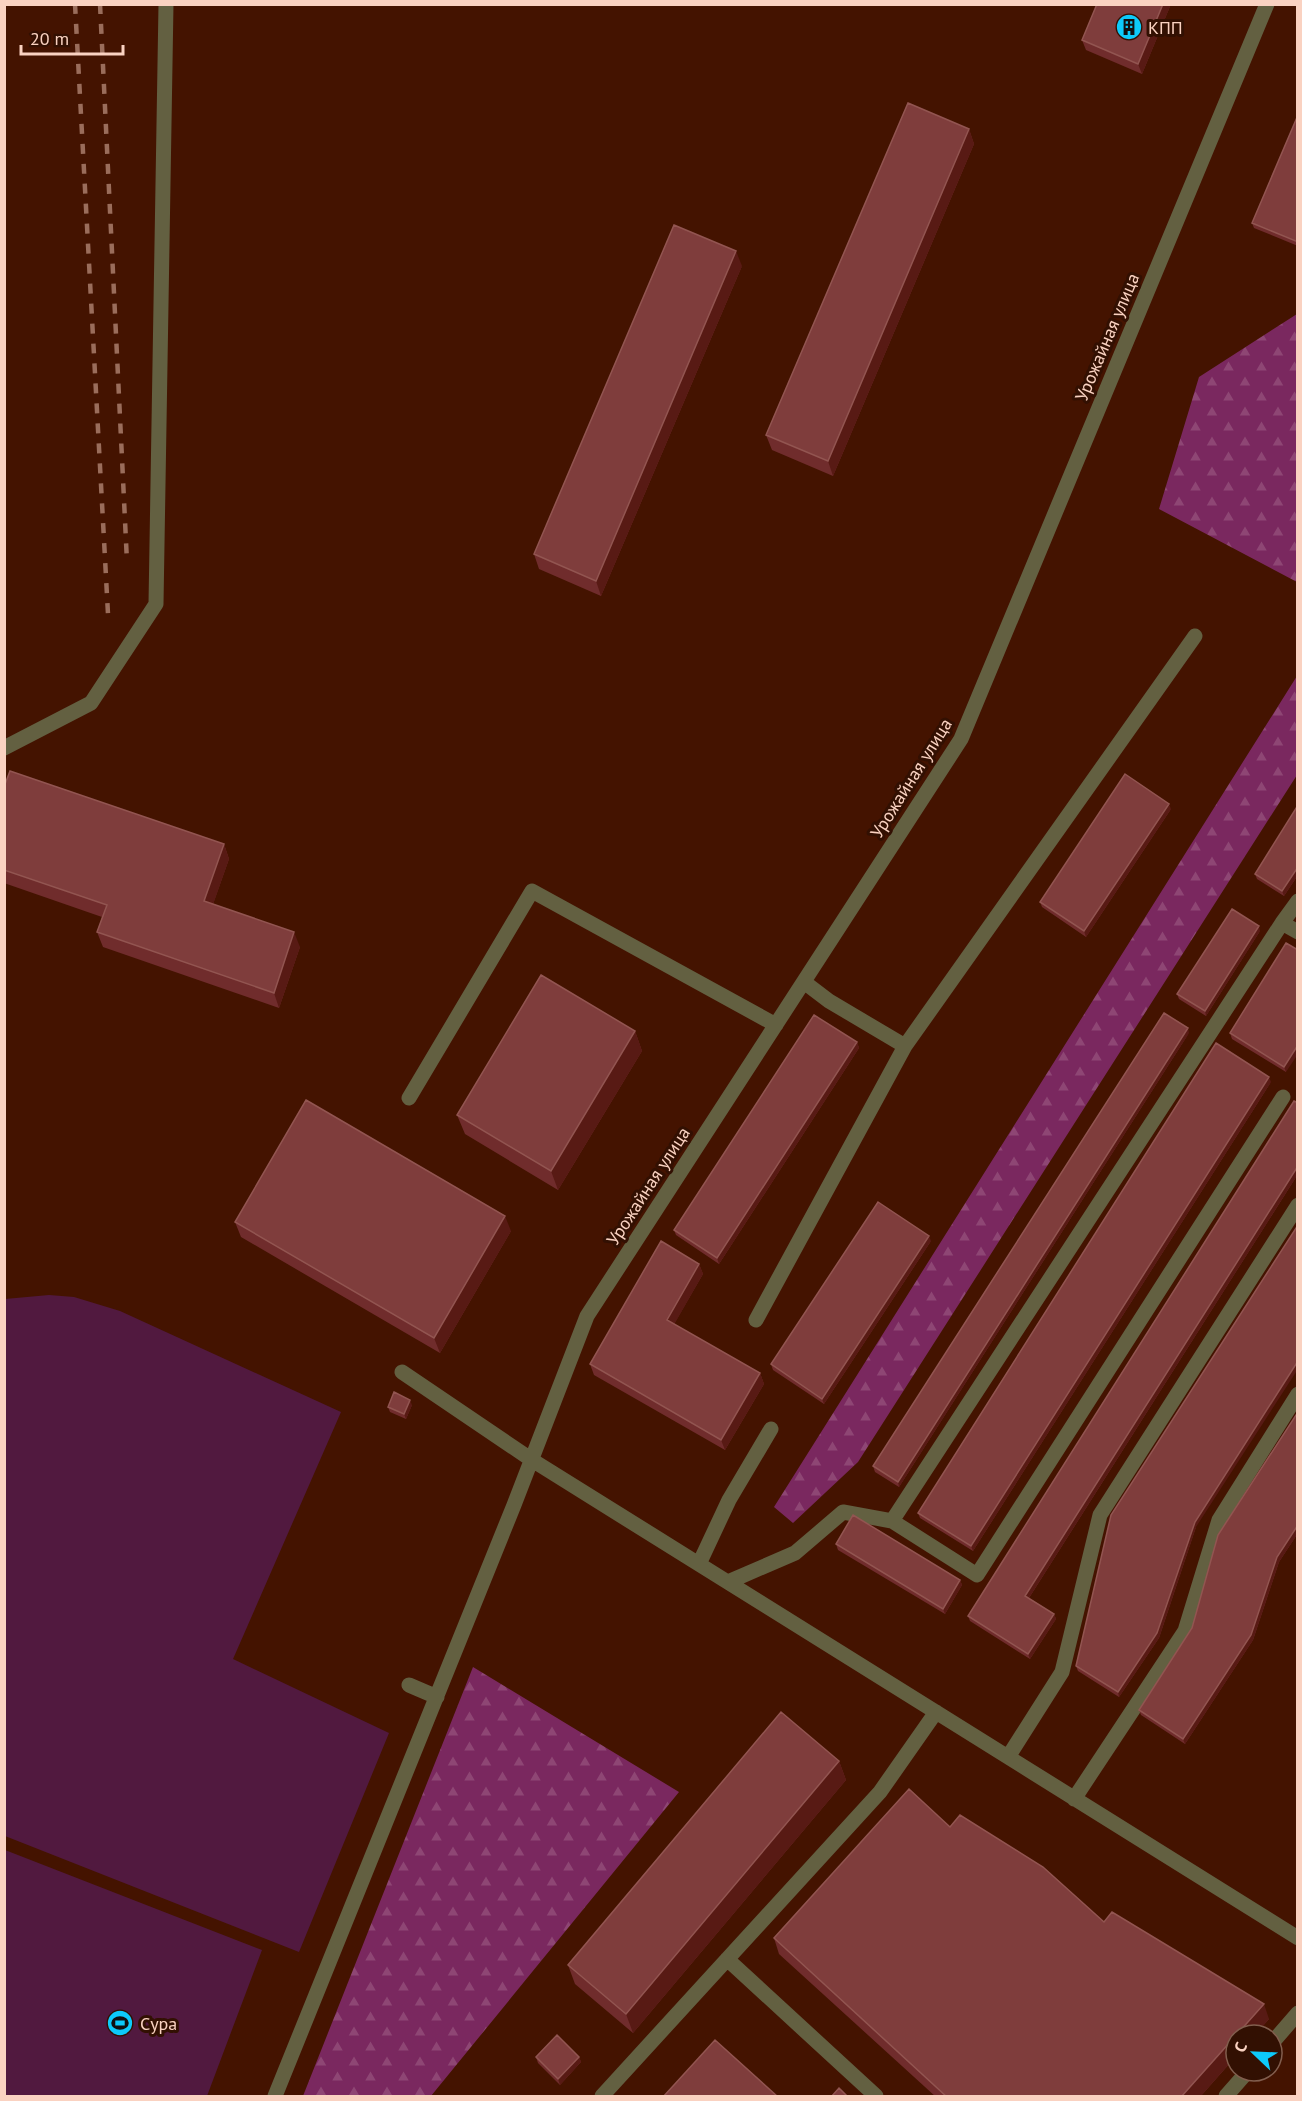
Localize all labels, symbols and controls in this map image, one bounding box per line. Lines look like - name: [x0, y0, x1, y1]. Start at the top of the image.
- building icon: КПП: [1114, 12, 1144, 42]
- place label: КПП: [1148, 16, 1183, 39]
- scale bar: [21, 18, 123, 56]
- text: 20 m: [30, 27, 69, 50]
- street label: Урожайная улица: [1070, 270, 1144, 404]
- street label: Урожайная улица: [865, 714, 957, 842]
- street label: Урожайная улица: [601, 1122, 695, 1250]
- sports icon: Сура: [105, 2008, 135, 2038]
- place label: Сура: [140, 2012, 177, 2035]
- north arrow: [1224, 2023, 1284, 2083]
- text: С: [1229, 2039, 1251, 2055]

